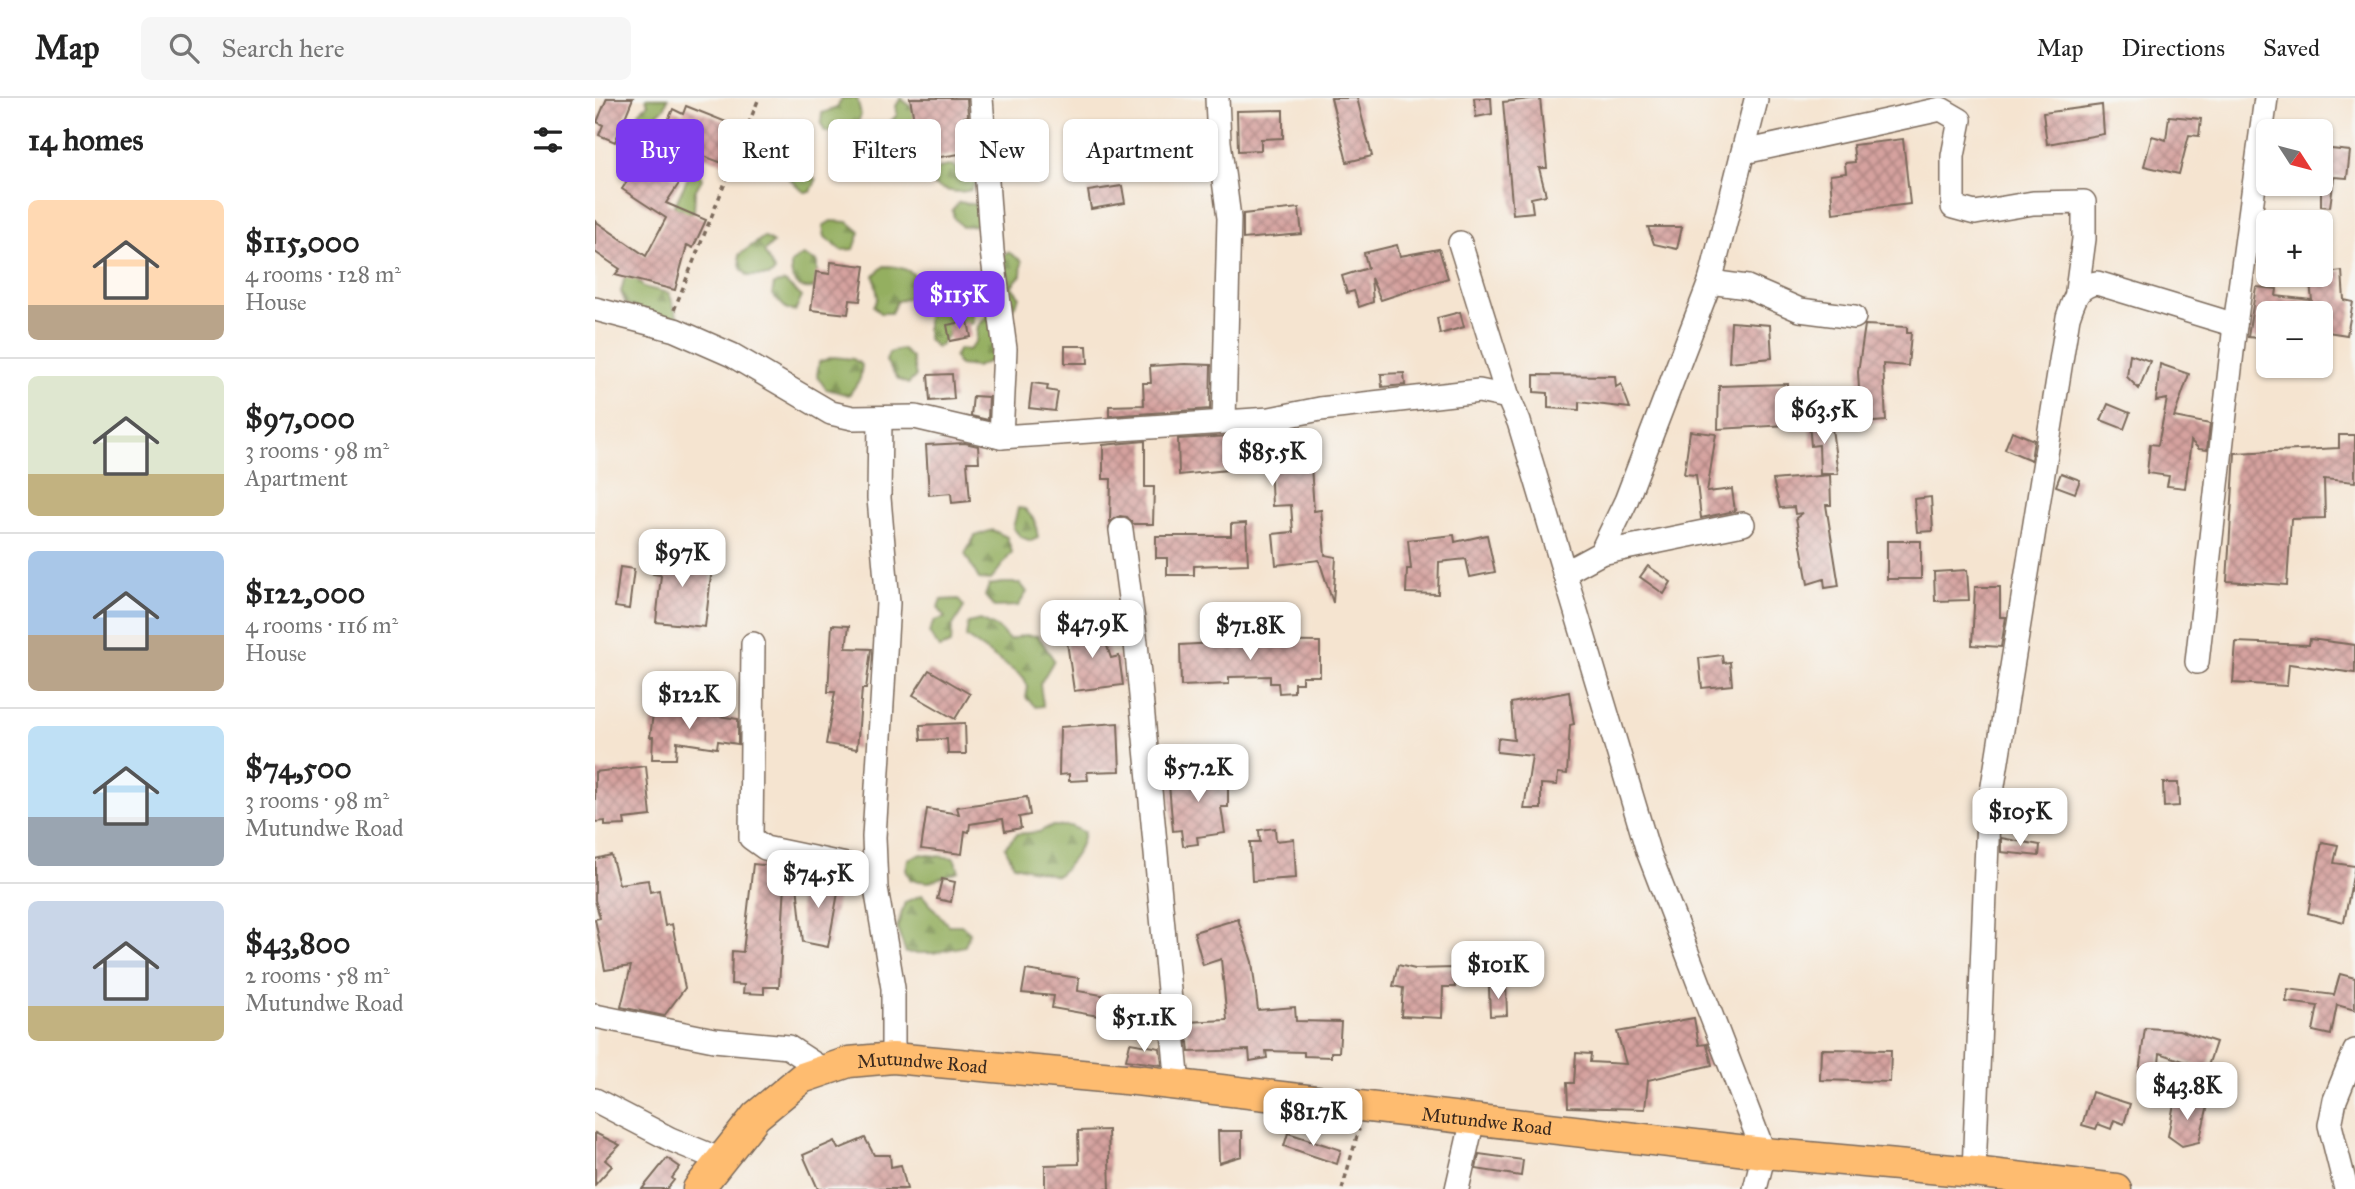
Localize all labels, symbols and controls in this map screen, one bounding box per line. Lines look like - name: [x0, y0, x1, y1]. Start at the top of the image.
- search box: [141, 17, 631, 80]
- text: Map: [35, 28, 99, 68]
- icon: search: [165, 29, 203, 67]
- text: Search here: [221, 32, 345, 64]
- text: Map: [2037, 33, 2084, 63]
- text: Directions: [2122, 33, 2225, 63]
- text: Saved: [2263, 33, 2320, 63]
- chip: Buy: [616, 119, 704, 182]
- chip: Rent: [718, 119, 814, 182]
- chip: Filters: [828, 119, 941, 182]
- chip: New: [955, 119, 1049, 182]
- chip: Apartment: [1063, 119, 1218, 182]
- north arrow: [2256, 119, 2333, 196]
- map controls: [2256, 119, 2333, 378]
- icon: filters: [529, 121, 567, 159]
- text: 14 homes: [28, 122, 143, 158]
- button: +: [2256, 210, 2333, 287]
- text: $115,000: [245, 224, 360, 260]
- icon: home: [84, 228, 168, 312]
- text: 4 rooms · 128 m²: [245, 260, 401, 288]
- pin: $115K: [910, 272, 1008, 331]
- text: $115K: [930, 280, 988, 308]
- text: House: [245, 288, 307, 316]
- button: −: [2256, 301, 2333, 378]
- pin: $63.5K: [1767, 386, 1881, 446]
- text: $63.5K: [1791, 395, 1857, 423]
- text: $97,000: [245, 400, 355, 436]
- icon: home: [84, 404, 168, 488]
- pin: $85.5K: [1215, 428, 1329, 488]
- text: 3 rooms · 98 m²: [245, 436, 389, 464]
- text: $85.5K: [1238, 437, 1306, 465]
- text: Apartment: [245, 464, 348, 492]
- pin: $97K: [641, 530, 723, 589]
- text: $97K: [655, 538, 709, 566]
- text: $122,000: [245, 575, 365, 611]
- icon: home: [84, 579, 168, 663]
- pin: $47.9K: [1035, 601, 1149, 660]
- pin: $71.8K: [1193, 602, 1307, 662]
- text: $47.9K: [1056, 609, 1128, 637]
- text: 4 rooms · 116 m²: [245, 611, 398, 639]
- text: $71.8K: [1216, 611, 1284, 639]
- text: House: [245, 639, 307, 667]
- pin: $122K: [640, 672, 738, 731]
- text: $122K: [658, 680, 720, 708]
- pin: $57.2K: [1141, 744, 1255, 804]
- text: $74,500: [245, 750, 352, 786]
- text: $57.2K: [1164, 753, 1232, 781]
- icon: home: [84, 754, 168, 838]
- text: 3 rooms · 98 m²: [245, 786, 389, 814]
- pin: $105K: [1971, 788, 2069, 848]
- text: $105K: [1988, 797, 2052, 825]
- text: Mutundwe Road: [245, 814, 403, 842]
- pin: $74.5K: [761, 850, 875, 910]
- text: $74.5K: [783, 859, 853, 887]
- text: $43,800: [245, 925, 350, 961]
- icon: home: [84, 929, 168, 1013]
- pin: $101K: [1449, 942, 1547, 1001]
- text: $101K: [1467, 950, 1529, 978]
- text: 2 rooms · 58 m²: [245, 961, 390, 989]
- text: Mutundwe Road: [245, 989, 403, 1017]
- pin: $51.1K: [1087, 995, 1201, 1054]
- text: $51.1K: [1112, 1003, 1176, 1031]
- street label: Mutundwe Road: [856, 1047, 989, 1078]
- pin: $43.8K: [2130, 1062, 2244, 1122]
- text: $43.8K: [2152, 1071, 2222, 1099]
- pin: $81.7K: [1256, 1088, 1370, 1148]
- text: $81.7K: [1279, 1097, 1347, 1125]
- street label: Mutundwe Road: [1421, 1102, 1554, 1140]

